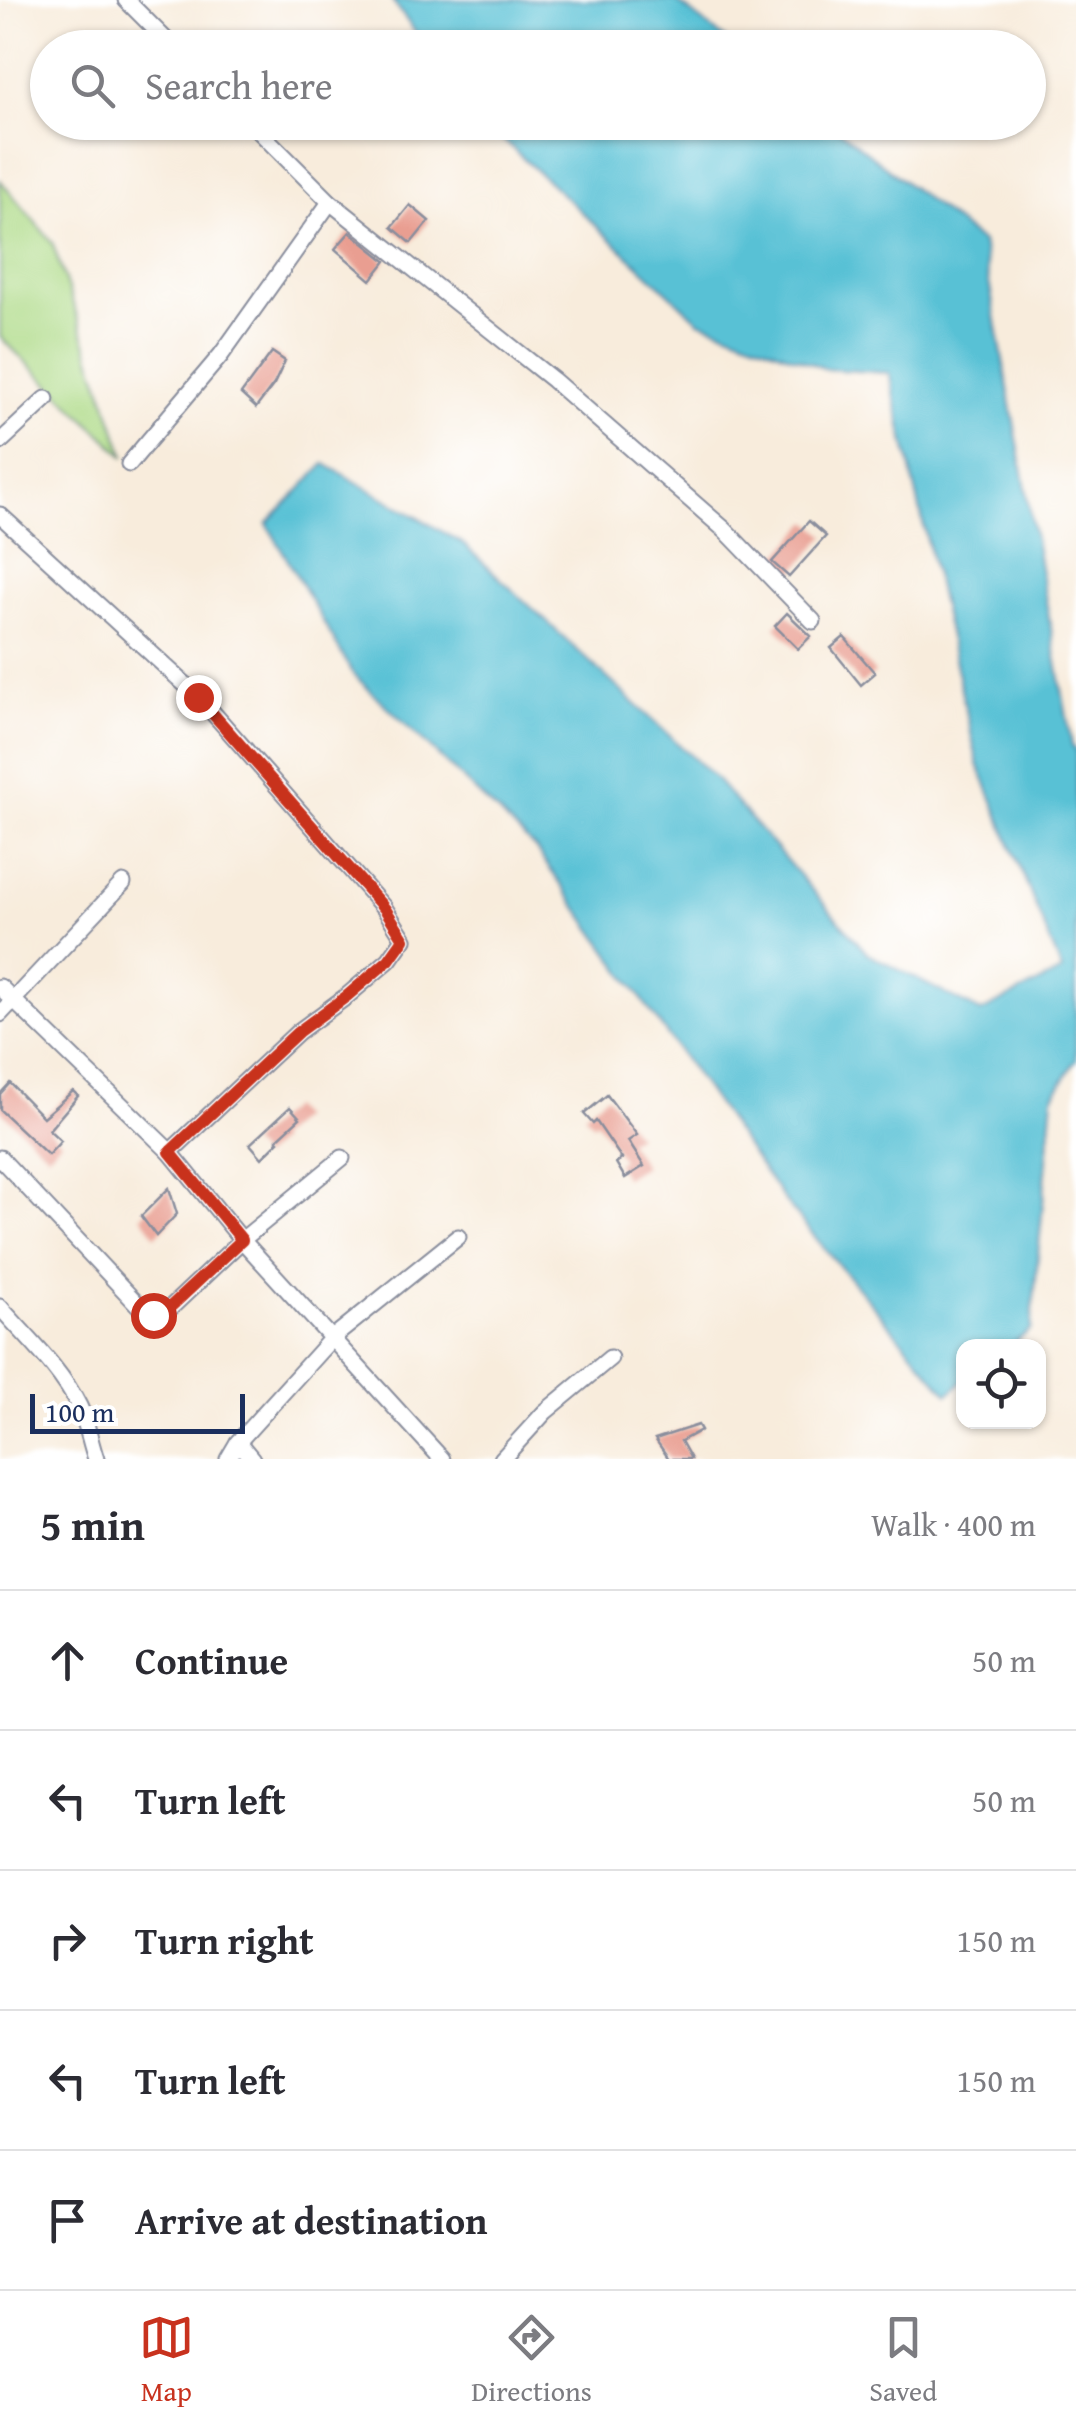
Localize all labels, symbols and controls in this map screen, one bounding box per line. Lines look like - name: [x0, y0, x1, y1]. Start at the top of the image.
- search box: [30, 30, 1046, 140]
- text: Search here: [145, 57, 333, 113]
- icon: search: [65, 58, 120, 113]
- route end: [176, 675, 222, 721]
- route start: [131, 1293, 177, 1339]
- map controls: [956, 1339, 1046, 1429]
- button: locate: [956, 1339, 1046, 1429]
- scale bar: [30, 1389, 245, 1434]
- text: 100 m: [45, 1391, 114, 1432]
- text: 5 min: [40, 1494, 145, 1555]
- text: Walk · 400 m: [871, 1501, 1036, 1548]
- text: Continue: [135, 1632, 288, 1688]
- icon: ahead: [40, 1633, 95, 1688]
- text: 50 m: [972, 1637, 1036, 1684]
- text: Turn left: [135, 1772, 286, 1828]
- icon: left: [40, 1773, 95, 1828]
- text: 50 m: [972, 1777, 1036, 1824]
- text: Turn right: [135, 1912, 314, 1968]
- icon: right: [40, 1913, 95, 1968]
- text: 150 m: [957, 1917, 1036, 1964]
- text: Turn left: [135, 2052, 286, 2108]
- icon: left: [40, 2053, 95, 2108]
- text: 150 m: [957, 2057, 1036, 2104]
- text: Arrive at destination: [135, 2192, 488, 2248]
- icon: arrive: [40, 2193, 95, 2248]
- tab: Map: [139, 2310, 194, 2411]
- tab: Directions: [471, 2310, 592, 2411]
- tab: Saved: [869, 2310, 937, 2411]

